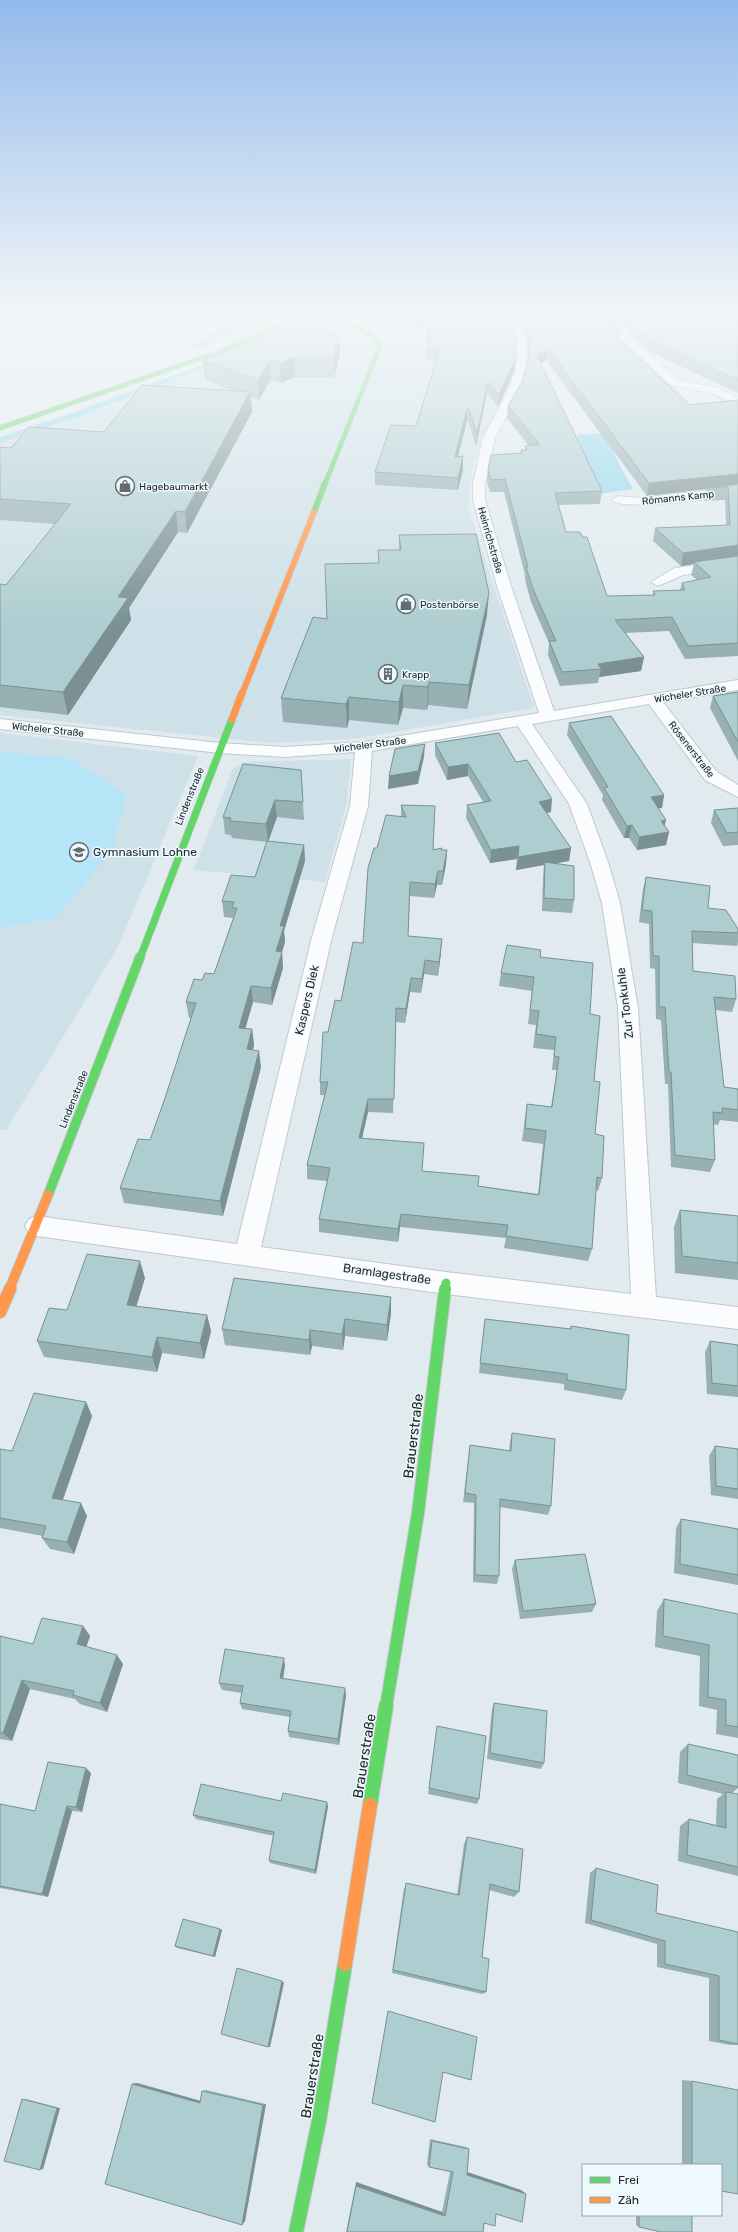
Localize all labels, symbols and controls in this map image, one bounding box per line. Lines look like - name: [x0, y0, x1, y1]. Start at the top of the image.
- shop icon: Hagebaumarkt: [114, 475, 136, 497]
- place label: Hagebaumarkt: [139, 481, 208, 493]
- street label: Römanns Kamp: [641, 488, 715, 508]
- street label: Heinrichstraße: [475, 506, 505, 575]
- shop icon: Postenbörse: [395, 593, 417, 615]
- place label: Postenbörse: [420, 599, 479, 611]
- building icon: Krapp: [377, 663, 399, 685]
- place label: Krapp: [402, 669, 429, 681]
- street label: Wicheler Straße: [653, 682, 727, 706]
- street label: Rösenerstraße: [666, 719, 717, 780]
- street label: Wicheler Straße: [11, 720, 85, 740]
- street label: Wicheler Straße: [333, 735, 407, 755]
- street label: Lindenstraße: [173, 765, 207, 827]
- school or university icon: Gymnasium Lohne: [68, 841, 90, 863]
- place label: Gymnasium Lohne: [93, 845, 197, 859]
- street label: Kaspers Diek: [292, 963, 322, 1036]
- street label: Zur Tonkuhle: [614, 966, 636, 1039]
- street label: Lindenstraße: [57, 1068, 91, 1130]
- street label: Bramlagestraße: [342, 1261, 432, 1287]
- street label: Brauerstraße: [400, 1392, 427, 1480]
- street label: Brauerstraße: [349, 1712, 380, 1800]
- street label: Brauerstraße: [297, 2032, 328, 2120]
- legend: [582, 2164, 722, 2216]
- text: Frei: [618, 2173, 639, 2187]
- text: Zäh: [618, 2193, 639, 2207]

